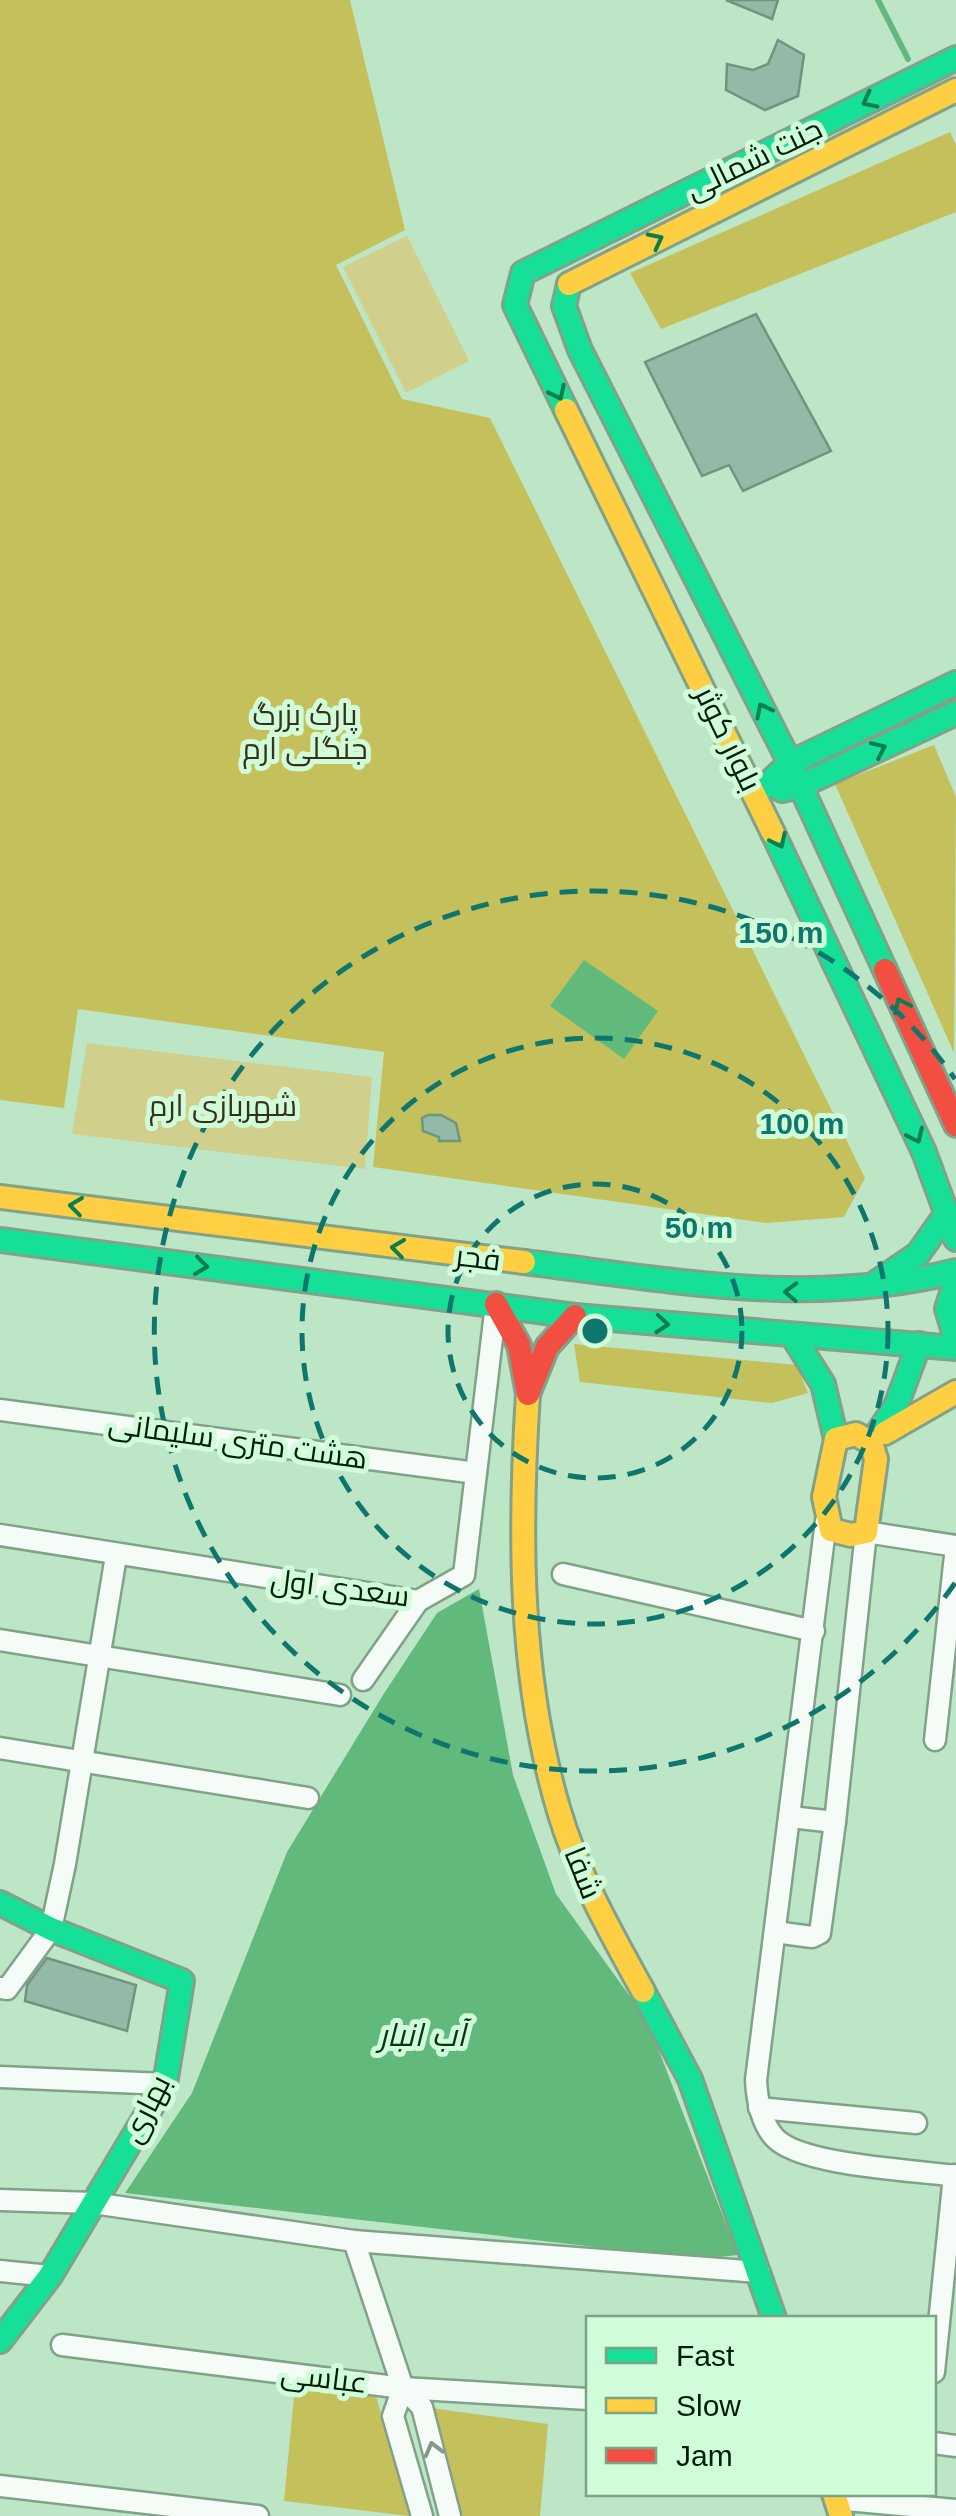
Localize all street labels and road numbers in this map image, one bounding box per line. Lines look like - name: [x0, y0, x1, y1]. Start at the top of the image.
- street label: جنت شمالی: [680, 112, 828, 207]
- street label: بلوار کوثر: [687, 679, 768, 797]
- street label: فجر: [451, 1238, 503, 1278]
- street label: هشت متری سلیمانی: [106, 1406, 370, 1477]
- street label: سعدی اول: [269, 1563, 411, 1613]
- street label: شفا: [558, 1842, 609, 1903]
- street label: بهاری: [115, 2069, 178, 2149]
- street label: عباسی: [279, 2356, 369, 2401]

